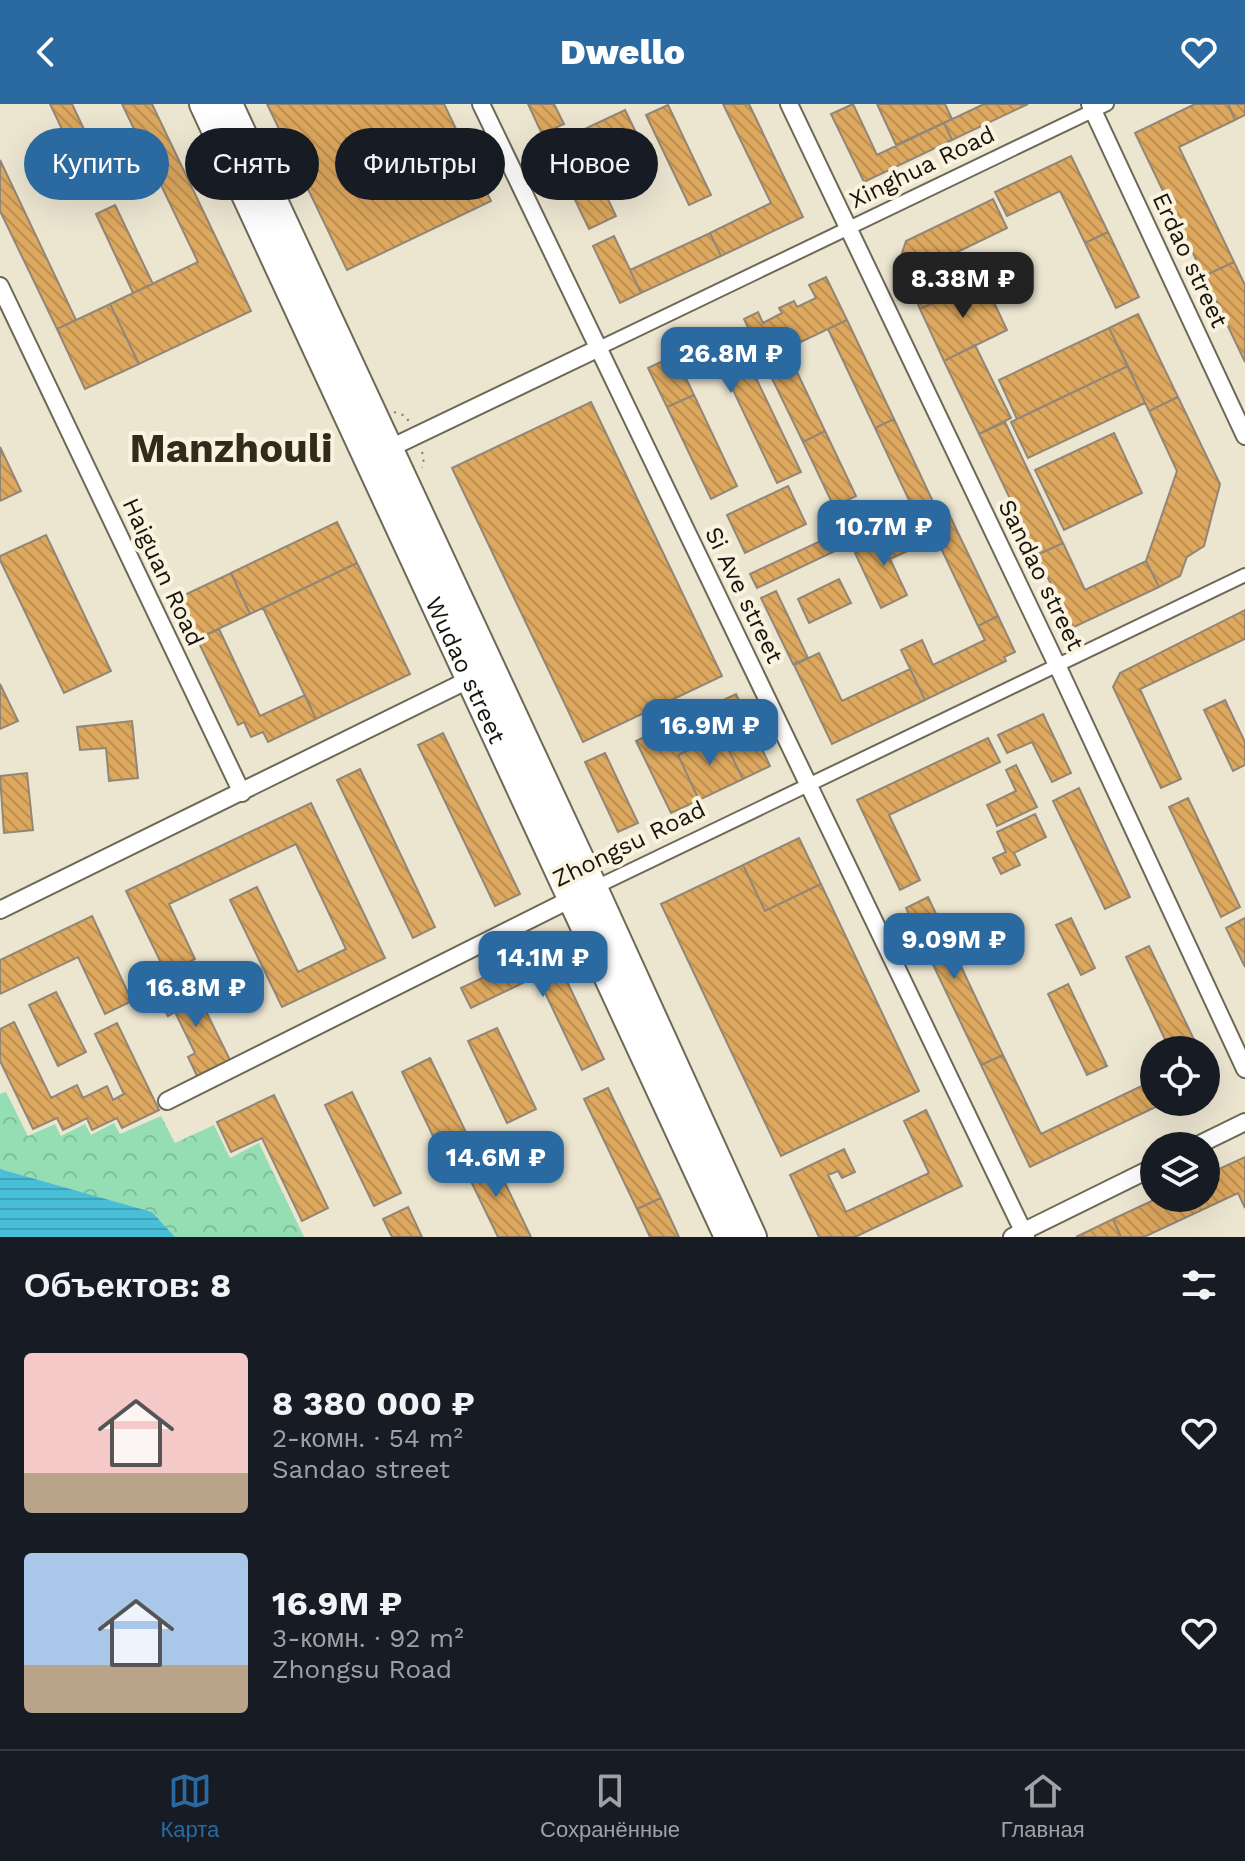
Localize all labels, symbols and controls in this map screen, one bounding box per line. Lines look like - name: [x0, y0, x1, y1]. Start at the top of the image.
- icon: back: [24, 30, 68, 74]
- icon: heart: [1177, 30, 1221, 74]
- text: Dwello: [560, 31, 685, 73]
- street label: Xinghua Road: [845, 120, 999, 214]
- chip: Купить: [24, 128, 169, 200]
- chip: Снять: [185, 128, 319, 200]
- chip: Фильтры: [335, 128, 505, 200]
- chip: Новое: [521, 128, 658, 200]
- street label: Erdao street: [1147, 188, 1233, 332]
- pin: 8.38M ₽: [889, 252, 1037, 320]
- text: 8.38M ₽: [911, 263, 1015, 293]
- pin: 26.8M ₽: [657, 327, 805, 395]
- text: 26.8M ₽: [679, 338, 783, 368]
- district label: Manzhouli: [129, 425, 333, 472]
- street label: Haiguan Road: [116, 493, 210, 651]
- street label: Sandao street: [992, 495, 1090, 655]
- pin: 10.7M ₽: [810, 500, 958, 568]
- text: 10.7M ₽: [835, 511, 933, 541]
- street label: Si Ave street: [699, 522, 789, 668]
- street label: Wudao street: [419, 593, 511, 748]
- pin: 16.9M ₽: [636, 699, 784, 767]
- text: 16.9M ₽: [660, 710, 760, 740]
- street label: Zhongsu Road: [548, 795, 710, 893]
- pin: 9.09M ₽: [880, 913, 1028, 981]
- text: 9.09M ₽: [902, 924, 1006, 954]
- pin: 14.1M ₽: [469, 931, 617, 999]
- text: 14.1M ₽: [497, 942, 590, 972]
- pin: 16.8M ₽: [122, 961, 270, 1029]
- text: 16.8M ₽: [146, 972, 246, 1002]
- map controls: [1140, 1036, 1220, 1212]
- button: locate: [1140, 1036, 1220, 1116]
- pin: 14.6M ₽: [422, 1131, 570, 1199]
- button: layers: [1140, 1132, 1220, 1212]
- text: 14.6M ₽: [446, 1142, 546, 1172]
- icon: filters: [1177, 1263, 1221, 1307]
- text: Объектов: 8: [24, 1265, 231, 1305]
- text: 8 380 000 ₽: [272, 1383, 475, 1423]
- icon: home: [88, 1385, 184, 1481]
- icon: heart: [1177, 1411, 1221, 1455]
- text: 2-комн. · 54 m²: [272, 1423, 463, 1453]
- text: Sandao street: [272, 1454, 450, 1484]
- text: 16.9M ₽: [272, 1583, 402, 1623]
- icon: home: [88, 1585, 184, 1681]
- icon: heart: [1177, 1611, 1221, 1655]
- text: 3-комн. · 92 m²: [272, 1623, 464, 1653]
- text: Zhongsu Road: [272, 1654, 452, 1684]
- tab: Карта: [160, 1769, 219, 1843]
- tab: Сохранённые: [540, 1769, 680, 1843]
- tab: Главная: [1001, 1769, 1085, 1843]

